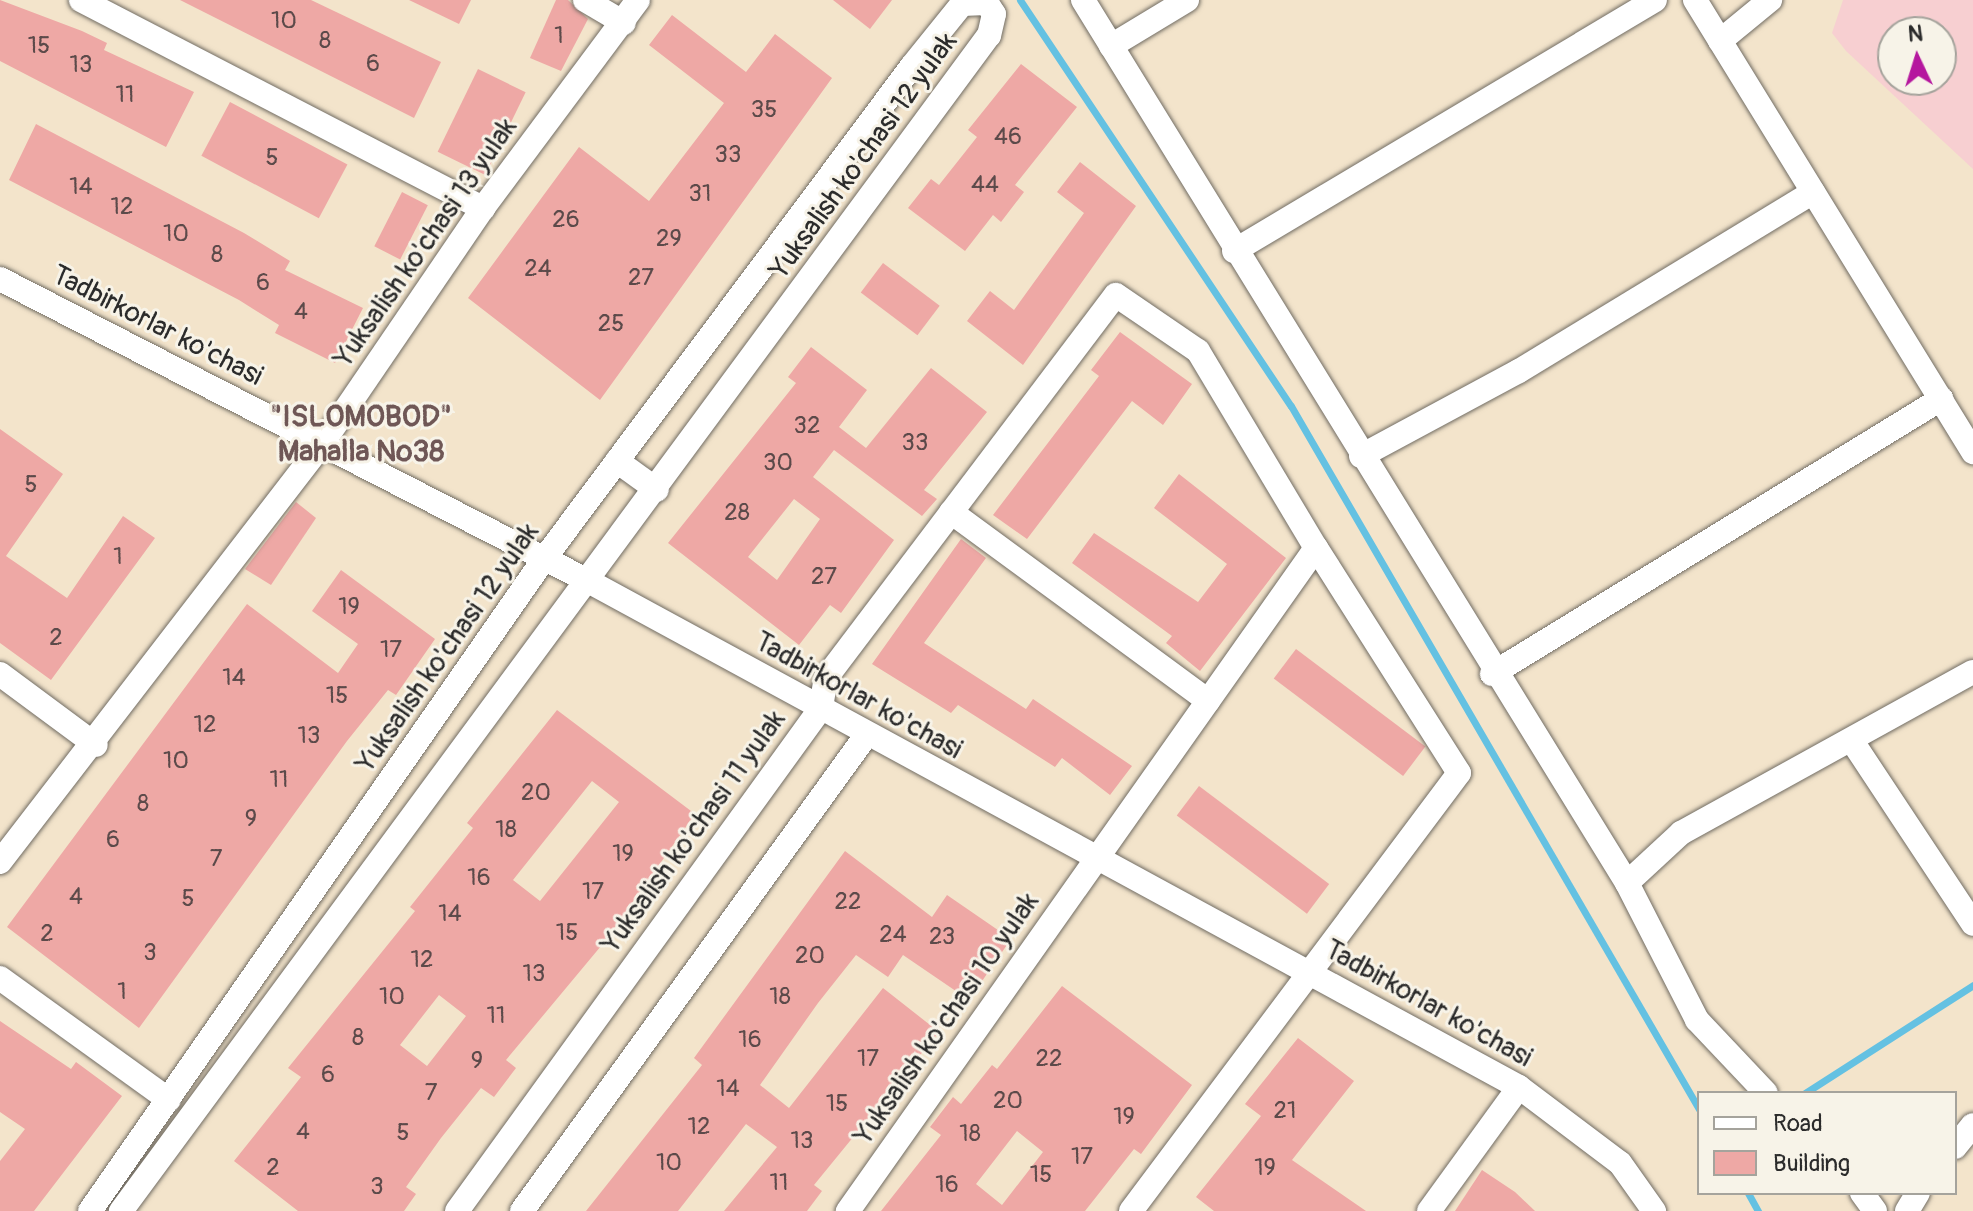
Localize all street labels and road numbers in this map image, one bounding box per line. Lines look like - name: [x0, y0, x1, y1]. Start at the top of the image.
- street label: Yuksalish ko'chasi 12 yulak: [763, 26, 965, 286]
- street label: Yuksalish ko'chasi 13 yulak: [327, 112, 525, 374]
- street label: Tadbirkorlar ko'chasi: [46, 258, 268, 394]
- street label: Yuksalish ko'chasi 12 yulak: [349, 517, 547, 779]
- street label: Tadbirkorlar ko'chasi: [748, 625, 968, 767]
- street label: Yuksalish ko'chasi 11 yulak: [595, 704, 793, 960]
- street label: Yuksalish ko'chasi 10 yulak: [847, 887, 1047, 1151]
- street label: Tadbirkorlar ko'chasi: [1318, 933, 1538, 1075]

